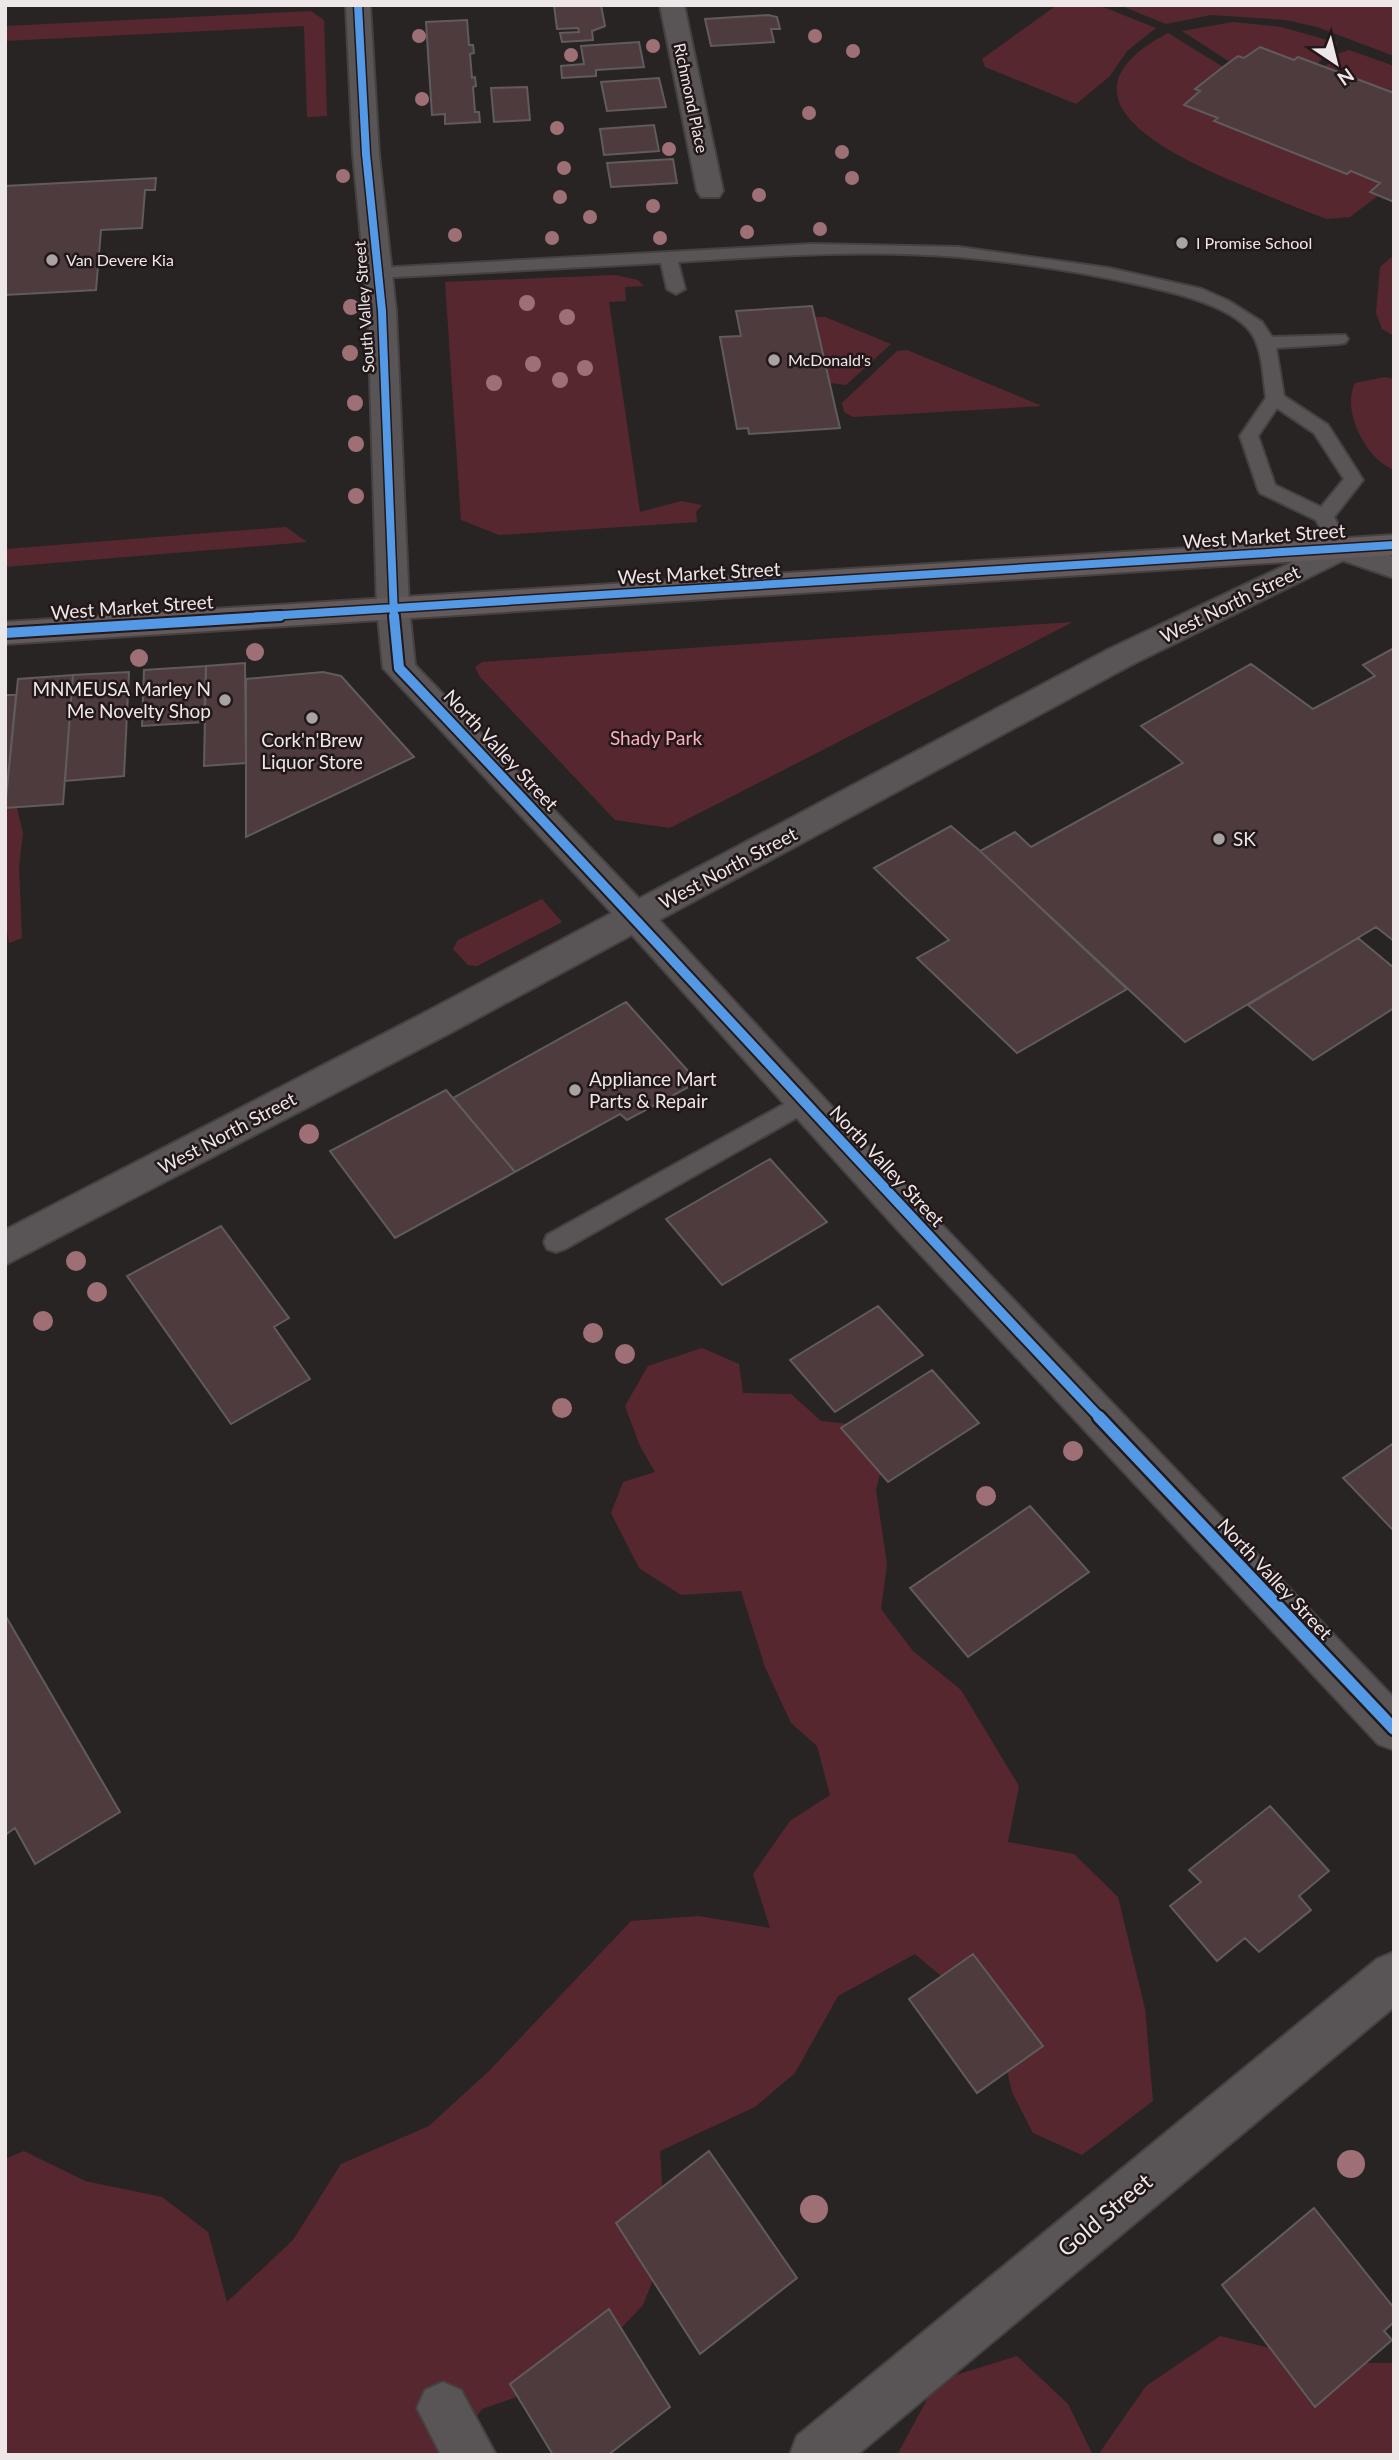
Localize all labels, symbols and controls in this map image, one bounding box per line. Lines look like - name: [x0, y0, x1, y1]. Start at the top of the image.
- north arrow: [1301, 28, 1371, 98]
- street label: Richmond Place: [671, 41, 712, 155]
- text: N: [1333, 64, 1359, 91]
- place label: I Promise School: [1196, 233, 1312, 252]
- marker: I Promise School: [1174, 235, 1190, 251]
- street label: South Valley Street: [349, 240, 378, 374]
- place label: Van Devere Kia: [66, 250, 174, 269]
- marker: Van Devere Kia: [44, 252, 60, 268]
- place label: McDonald's: [788, 350, 871, 369]
- marker: McDonald's: [766, 352, 782, 368]
- street label: West Market Street: [1182, 518, 1346, 553]
- street label: West Market Street: [617, 557, 781, 588]
- street label: West North Street: [1156, 560, 1304, 647]
- street label: West Market Street: [50, 589, 214, 624]
- place label: MNMEUSA Marley N Me Novelty Shop: [32, 677, 211, 722]
- street label: North Valley Street: [439, 684, 564, 815]
- marker: MNMEUSA Marley N Me Novelty Shop: [217, 692, 233, 708]
- marker: Cork'n'Brew Liquor Store: [304, 710, 320, 726]
- park label: Shady Park: [610, 726, 702, 749]
- place label: Cork'n'Brew Liquor Store: [261, 728, 363, 773]
- street label: West North Street: [655, 821, 801, 914]
- place label: SK: [1233, 827, 1256, 850]
- marker: SK: [1211, 831, 1227, 847]
- place label: Appliance Mart Parts & Repair: [589, 1067, 717, 1112]
- marker: Appliance Mart Parts & Repair: [567, 1082, 583, 1098]
- street label: West North Street: [154, 1086, 300, 1179]
- street label: North Valley Street: [825, 1100, 950, 1231]
- street label: North Valley Street: [1213, 1513, 1338, 1644]
- street label: Gold Street: [1052, 2166, 1158, 2262]

